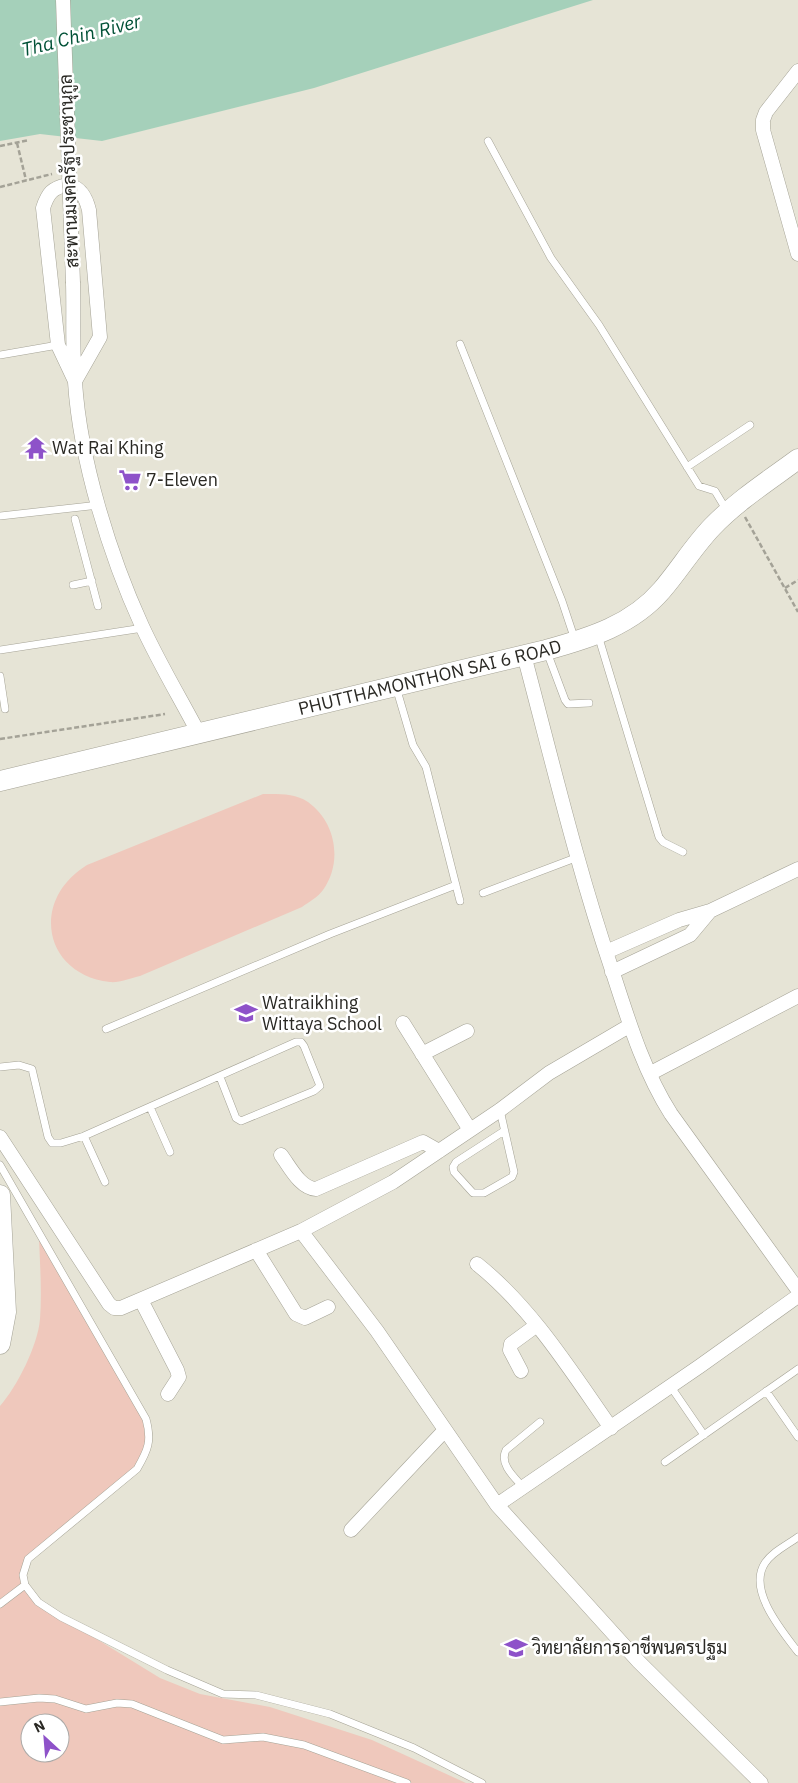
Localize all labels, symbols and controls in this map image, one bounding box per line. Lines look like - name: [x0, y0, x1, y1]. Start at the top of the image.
- water label: Tha Chin River: [19, 8, 144, 61]
- street label: สะพานมงคลรัฐประชานุกูล: [54, 74, 85, 268]
- temple icon: Wat Rai Khing: [23, 435, 49, 461]
- place label: Wat Rai Khing: [52, 436, 164, 459]
- supermarket icon: 7-Eleven: [117, 467, 143, 493]
- place label: 7-Eleven: [146, 468, 218, 491]
- street label: PHUTTHAMONTHON SAI 6 ROAD: [296, 634, 564, 720]
- place label: Watraikhing Wittaya School: [262, 991, 382, 1035]
- school or university icon: Watraikhing Wittaya School: [233, 1000, 259, 1026]
- school or university icon: วิทยาลัยการอาชีพนครปฐม: [503, 1635, 529, 1661]
- place label: วิทยาลัยการอาชีพนครปฐม: [531, 1635, 727, 1660]
- north arrow: [20, 1713, 70, 1763]
- text: N: [31, 1716, 48, 1737]

